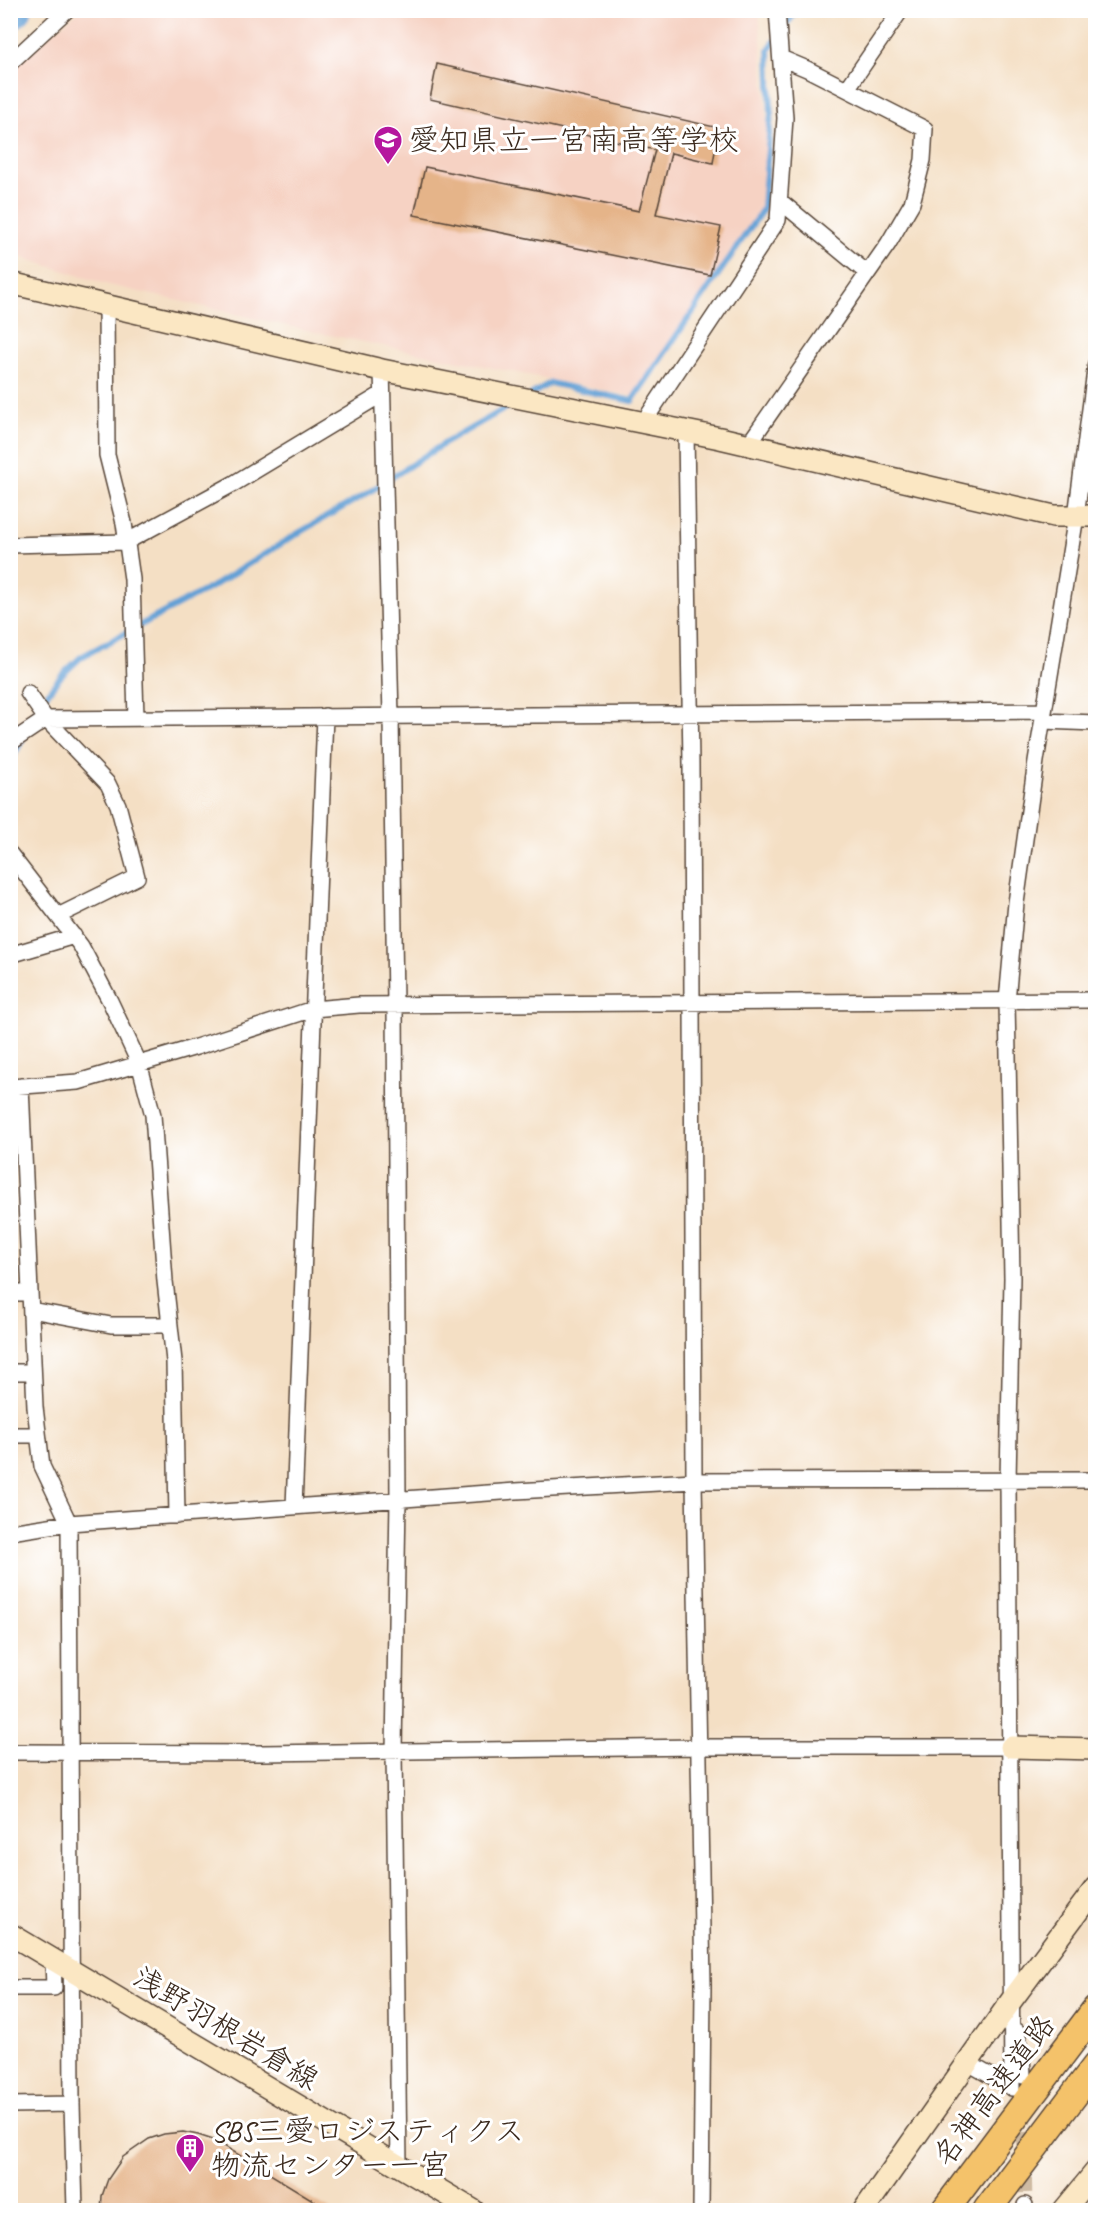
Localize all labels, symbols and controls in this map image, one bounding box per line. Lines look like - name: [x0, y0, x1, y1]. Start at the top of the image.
- place label: 愛知県立一宮南高等学校: [409, 121, 739, 159]
- school or university icon: 愛知県立一宮南高等学校: [372, 124, 404, 166]
- street label: 浅野羽根岩倉線: [126, 1958, 326, 2098]
- street label: 名神高速道路: [925, 2007, 1063, 2173]
- place label: SBS三愛ロジスティクス 物流センター一宮: [211, 2112, 525, 2184]
- building icon: SBS三愛ロジスティクス 物流センター一宮: [174, 2132, 206, 2174]

